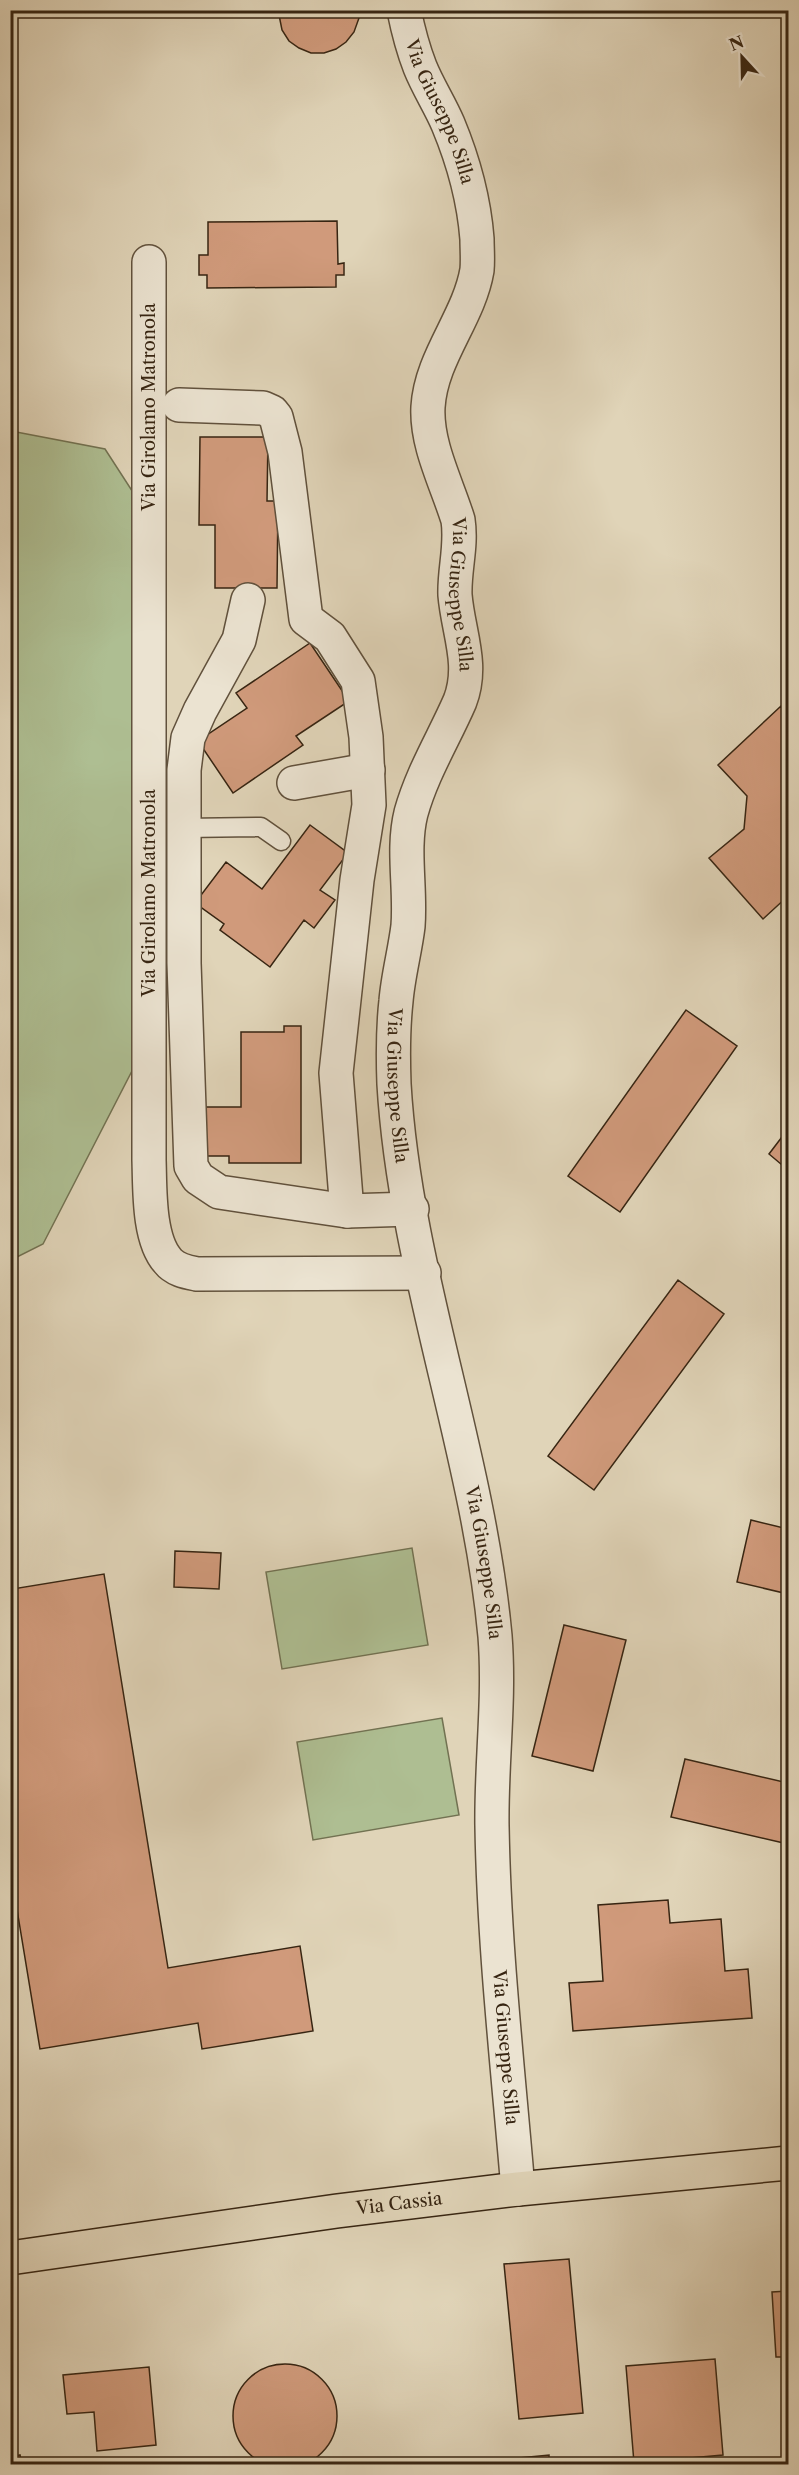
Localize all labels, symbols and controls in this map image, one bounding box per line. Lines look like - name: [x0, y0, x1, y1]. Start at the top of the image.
- north arrow: [712, 27, 772, 87]
- text: N: [726, 31, 747, 55]
- street label: Via Giuseppe Silla: [400, 36, 479, 187]
- street label: Via Girolamo Matronola: [138, 303, 160, 512]
- street label: Via Giuseppe Silla: [444, 515, 477, 672]
- street label: Via Girolamo Matronola: [138, 789, 160, 998]
- street label: Via Giuseppe Silla: [382, 1006, 413, 1165]
- street label: Via Giuseppe Silla: [460, 1483, 506, 1641]
- street label: Via Giuseppe Silla: [488, 1968, 523, 2126]
- street label: Via Cassia: [354, 2187, 444, 2220]

